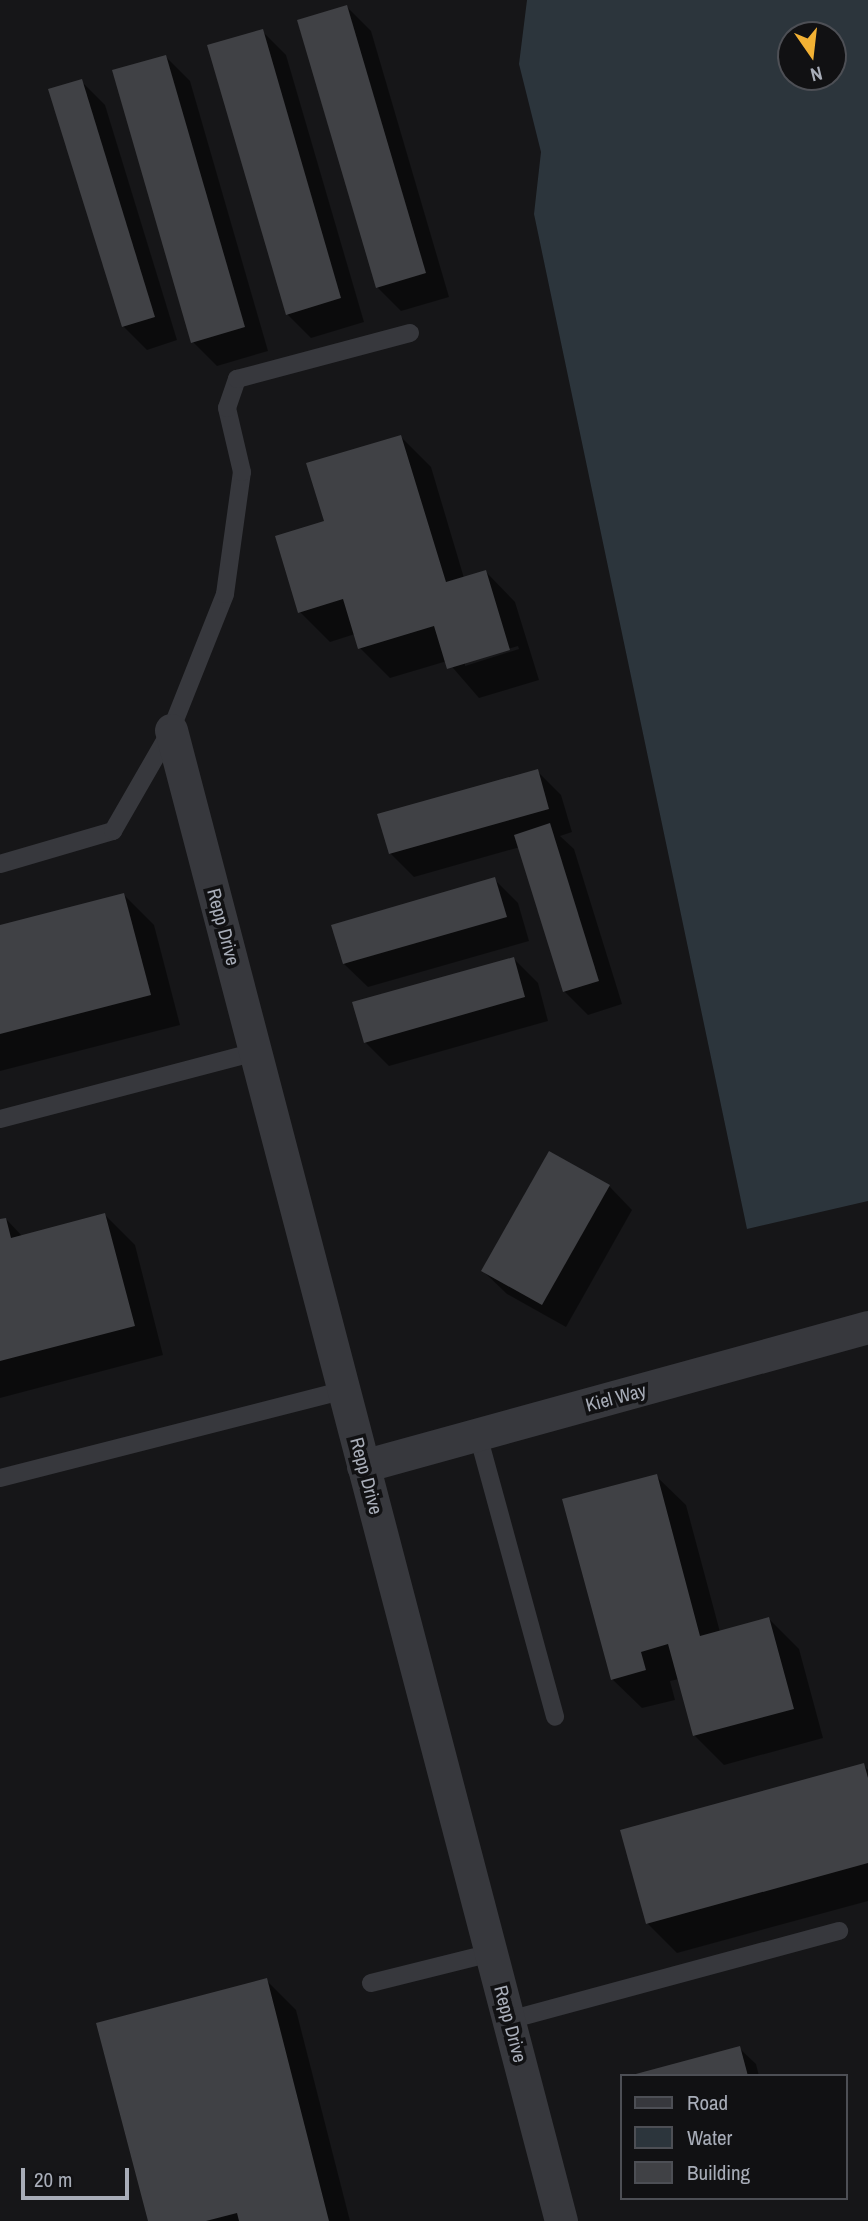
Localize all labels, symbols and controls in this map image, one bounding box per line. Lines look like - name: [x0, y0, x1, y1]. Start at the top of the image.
- north arrow: [777, 21, 847, 91]
- text: N: [808, 60, 825, 88]
- street label: Repp Drive: [202, 886, 244, 968]
- street label: Kiel Way: [583, 1379, 649, 1417]
- street label: Repp Drive: [345, 1435, 387, 1517]
- street label: Repp Drive: [489, 1983, 531, 2065]
- legend: [620, 2074, 847, 2200]
- text: Road: [687, 2088, 728, 2117]
- text: Water: [687, 2123, 732, 2152]
- scale bar: [24, 2154, 133, 2198]
- text: Building: [687, 2158, 750, 2187]
- text: 20 m: [34, 2165, 72, 2194]

